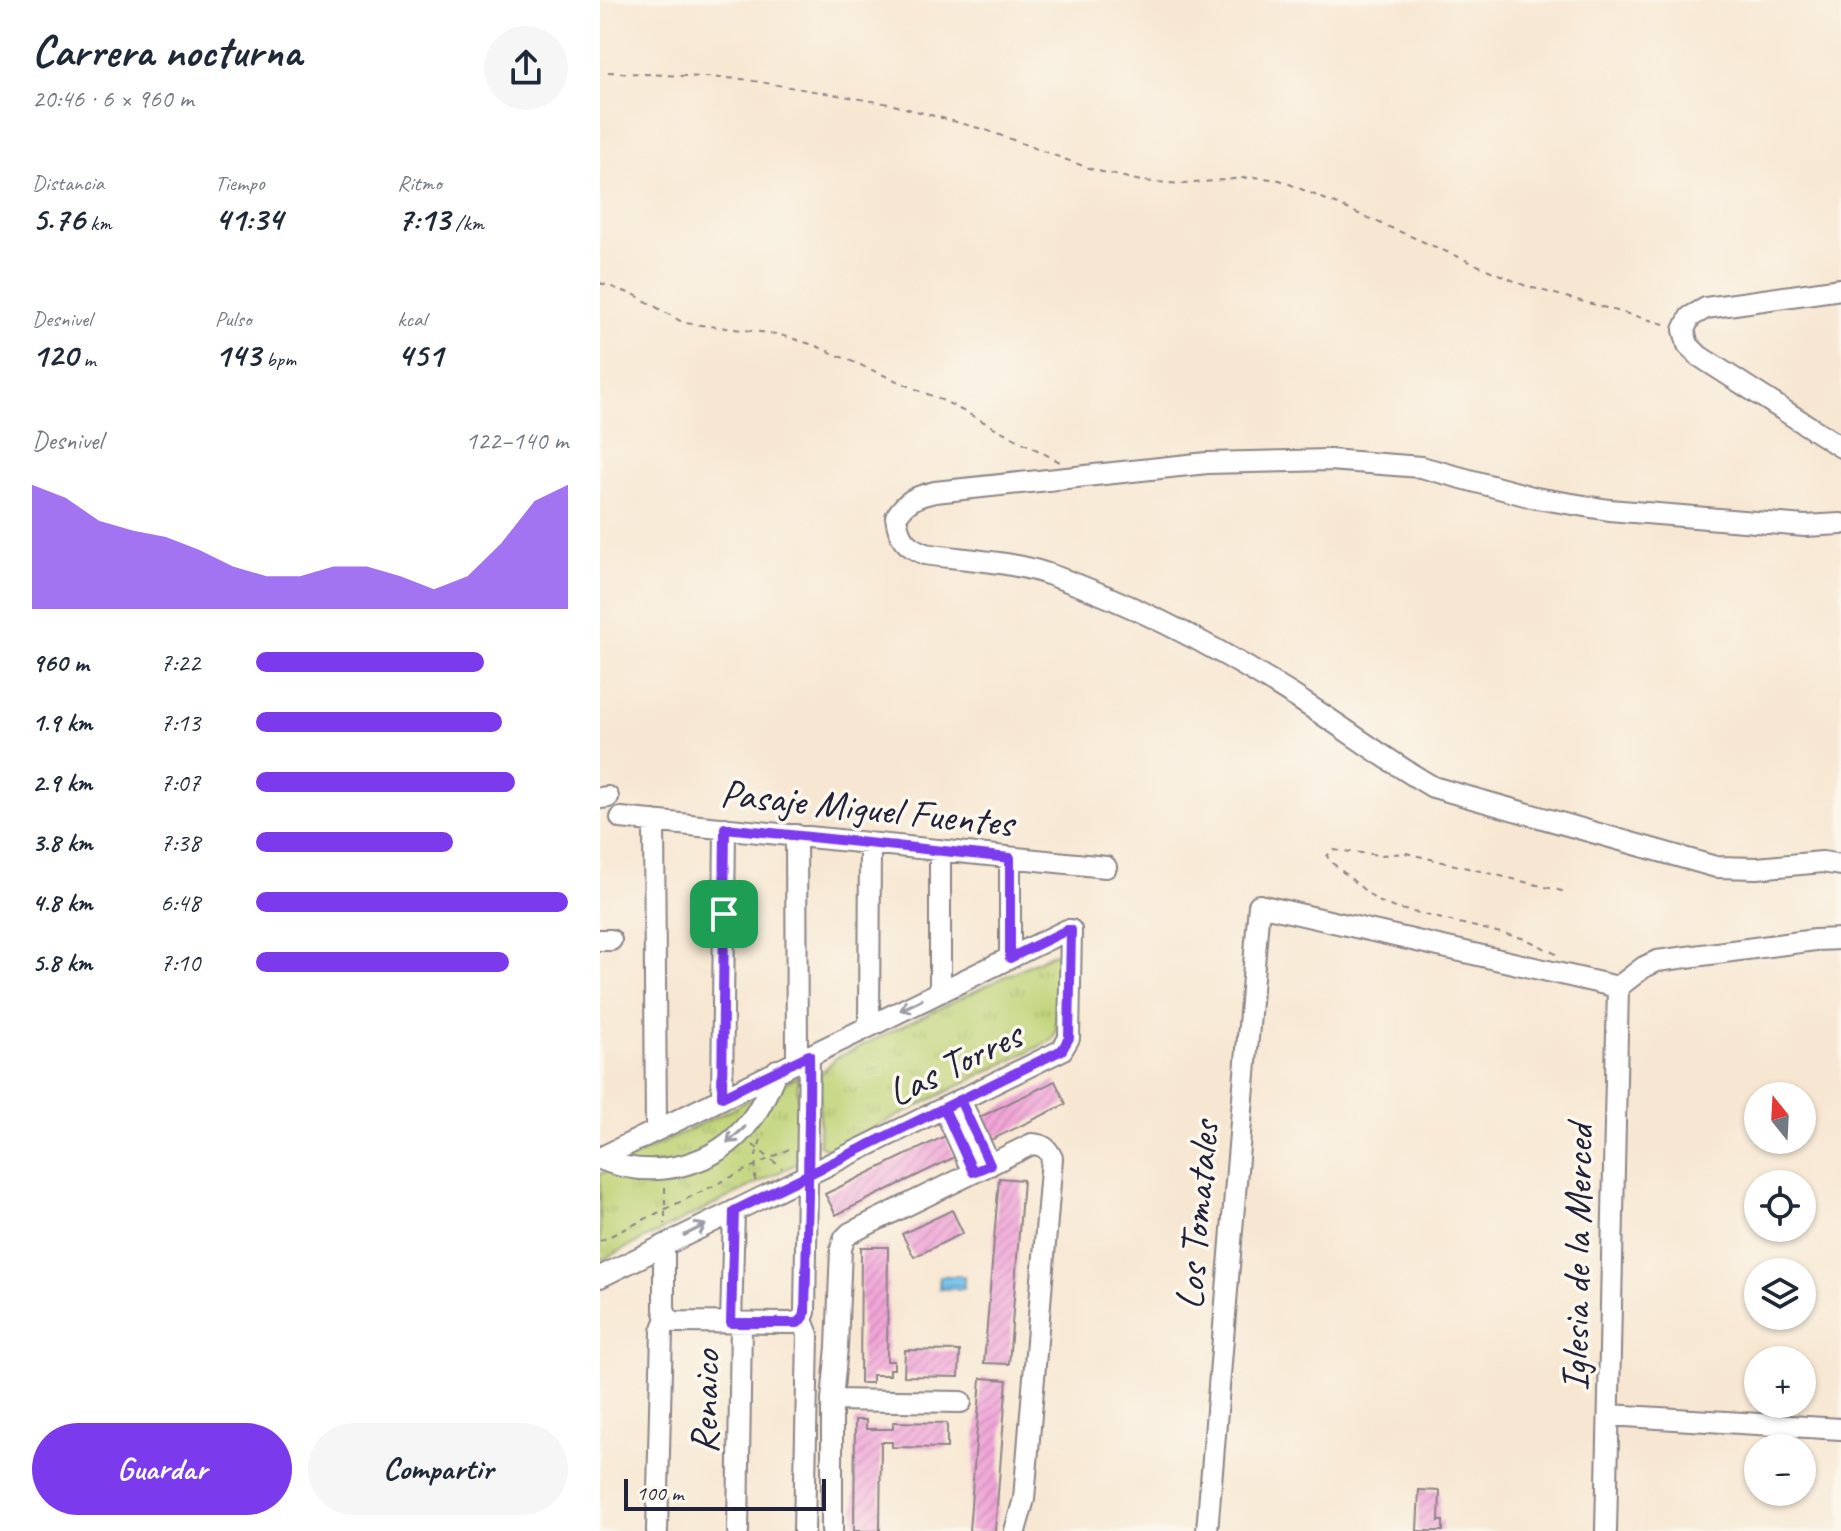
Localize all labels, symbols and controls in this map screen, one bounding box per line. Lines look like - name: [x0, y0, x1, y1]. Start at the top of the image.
- text: Carrera nocturna: [32, 24, 301, 79]
- button: share: [484, 26, 568, 110]
- text: 20:46 · 6 × 960 m: [32, 82, 193, 115]
- text: Distancia: [32, 169, 104, 197]
- text: Tiempo: [215, 169, 264, 197]
- text: Ritmo: [397, 169, 442, 197]
- text: 5.76: [32, 197, 85, 240]
- text: 41:34: [215, 197, 283, 240]
- text: 7:13: [397, 197, 450, 240]
- text: km: [85, 209, 112, 237]
- text: /km: [450, 209, 484, 237]
- text: Desnivel: [32, 305, 92, 333]
- text: Pulso: [215, 305, 252, 333]
- text: kcal: [397, 305, 426, 333]
- text: 120: [32, 333, 78, 376]
- text: 143: [215, 333, 261, 376]
- text: 451: [397, 333, 443, 376]
- text: m: [78, 345, 96, 373]
- text: bpm: [261, 345, 296, 373]
- text: Desnivel: [32, 424, 103, 457]
- text: 122–140 m: [465, 424, 568, 457]
- text: 960 m: [32, 646, 88, 679]
- text: 7:22: [160, 646, 200, 679]
- text: 1.9 km: [32, 706, 92, 739]
- text: 7:13: [160, 706, 200, 739]
- text: 2.9 km: [32, 766, 92, 799]
- text: 7:07: [160, 766, 200, 799]
- street label: Pasaje Miguel Fuentes: [718, 768, 1019, 849]
- text: 3.8 km: [32, 826, 92, 859]
- text: 7:38: [160, 826, 200, 859]
- pin: [690, 880, 758, 948]
- text: 4.8 km: [32, 886, 92, 919]
- text: 6:48: [160, 886, 200, 919]
- icon: arrive: [702, 892, 746, 936]
- text: 5.8 km: [32, 946, 92, 979]
- text: 7:10: [160, 946, 200, 979]
- one-way arrow: [900, 998, 924, 1013]
- street label: Las Torres: [879, 1009, 1032, 1118]
- north arrow: [1744, 1082, 1816, 1154]
- map controls: [1744, 1082, 1816, 1506]
- street label: Los Tomatales: [1164, 1116, 1230, 1311]
- street label: Iglesia de la Merced: [1550, 1118, 1604, 1392]
- one-way arrow: [727, 1126, 747, 1144]
- button: locate: [1744, 1170, 1816, 1242]
- one-way arrow: [683, 1222, 707, 1237]
- button: layers: [1744, 1258, 1816, 1330]
- button: +: [1744, 1346, 1816, 1418]
- street label: Renaico: [679, 1348, 731, 1454]
- button: Guardar: [32, 1423, 292, 1515]
- button: Compartir: [308, 1423, 568, 1515]
- button: −: [1744, 1434, 1816, 1506]
- scale bar: [624, 1475, 826, 1511]
- text: 100 m: [636, 1479, 683, 1507]

